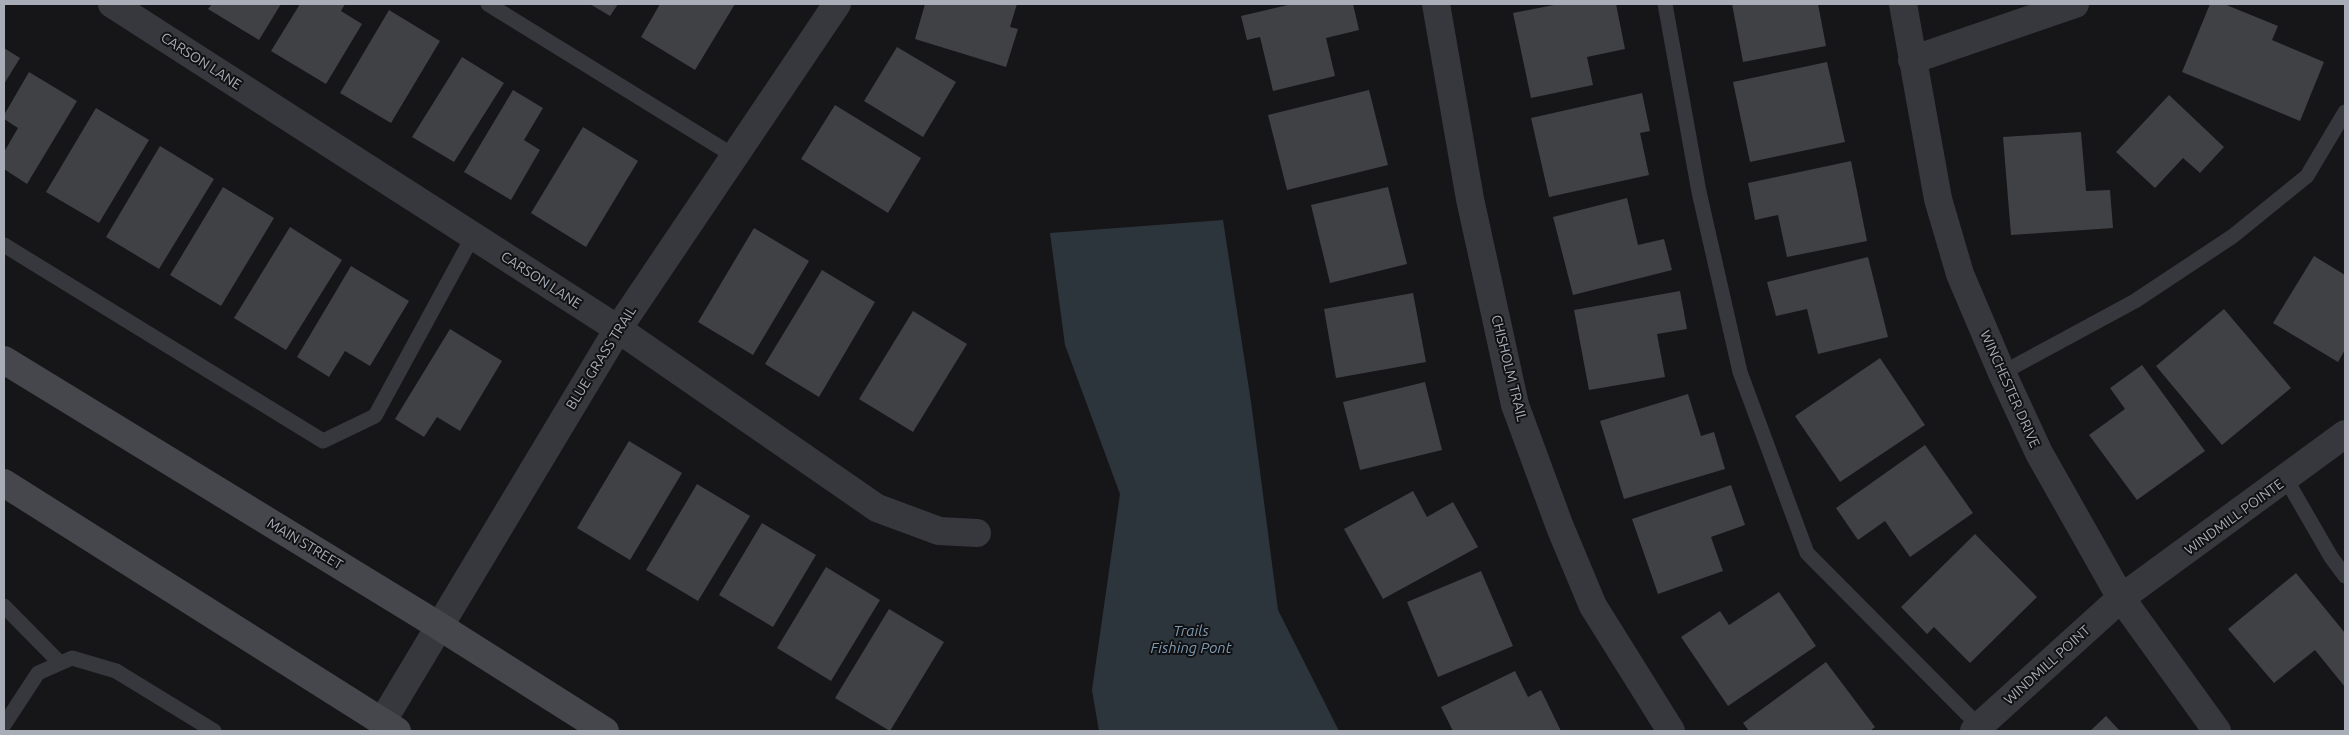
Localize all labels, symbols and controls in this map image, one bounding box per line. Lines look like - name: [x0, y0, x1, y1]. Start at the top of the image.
- street label: CARSON LANE: [158, 29, 244, 93]
- street label: CARSON LANE: [498, 248, 584, 312]
- street label: BLUE GRASS TRAIL: [562, 303, 640, 413]
- street label: CHISHOLM TRAIL: [1488, 313, 1530, 423]
- street label: WINCHESTER DRIVE: [1977, 328, 2043, 450]
- street label: WINDMILL POINTE: [2181, 476, 2287, 558]
- street label: MAIN STREET: [264, 515, 346, 573]
- water label: Trails Fishing Pont: [1151, 622, 1231, 657]
- street label: WINDMILL POINT: [2000, 622, 2094, 708]

